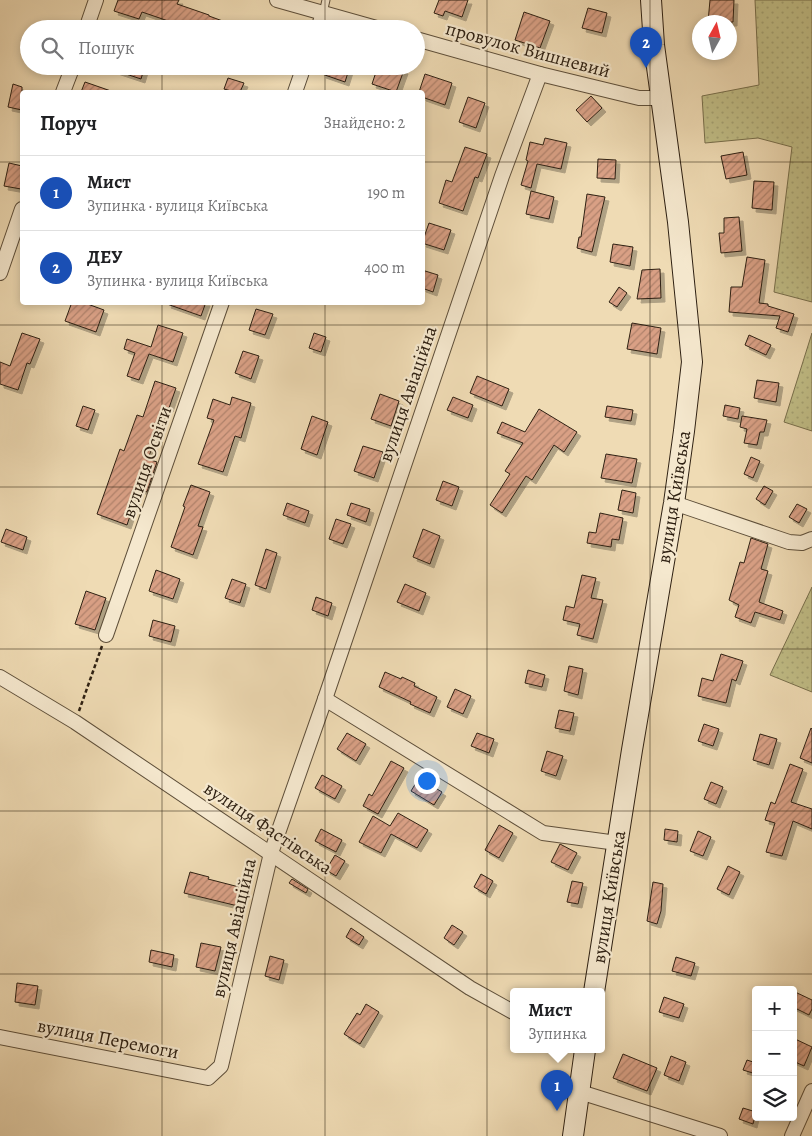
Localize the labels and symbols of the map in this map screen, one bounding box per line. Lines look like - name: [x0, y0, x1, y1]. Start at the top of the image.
- street label: провулок Вишневий: [443, 15, 613, 85]
- north arrow: [692, 15, 737, 60]
- pin: 2: [630, 27, 662, 68]
- street label: вулиця Авіаційна: [373, 322, 444, 466]
- street label: вулиця Освіти: [116, 402, 178, 522]
- street label: вулиця Київська: [651, 428, 697, 565]
- your location: [414, 768, 440, 794]
- street label: вулиця Фастівська: [199, 775, 338, 881]
- street label: вулиця Київська: [586, 828, 632, 965]
- street label: вулиця Авіаційна: [205, 855, 263, 1000]
- street label: вулиця Перемоги: [35, 1013, 181, 1065]
- pin: 1: [541, 1070, 573, 1111]

